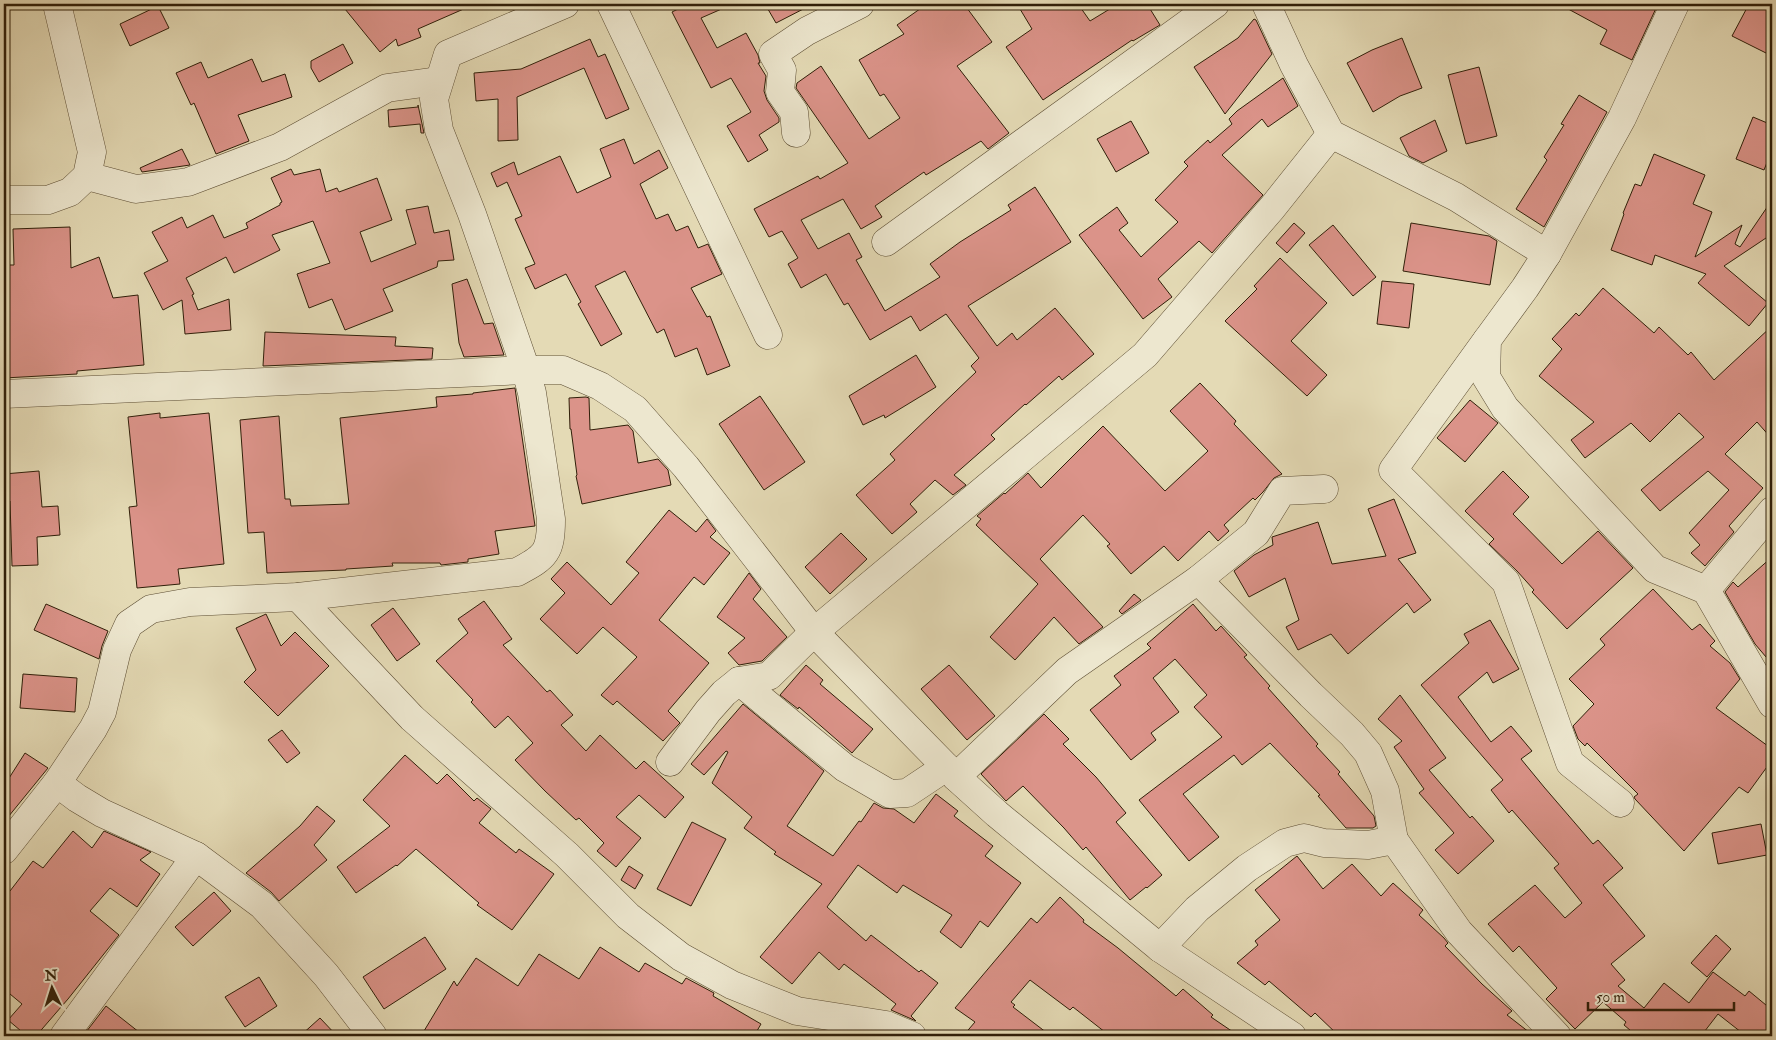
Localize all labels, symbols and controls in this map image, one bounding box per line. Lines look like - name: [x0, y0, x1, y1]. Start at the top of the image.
- north arrow: [28, 962, 78, 1012]
- text: N: [43, 967, 58, 985]
- scale bar: [1588, 980, 1735, 1012]
- text: 50 m: [1596, 988, 1625, 1007]

